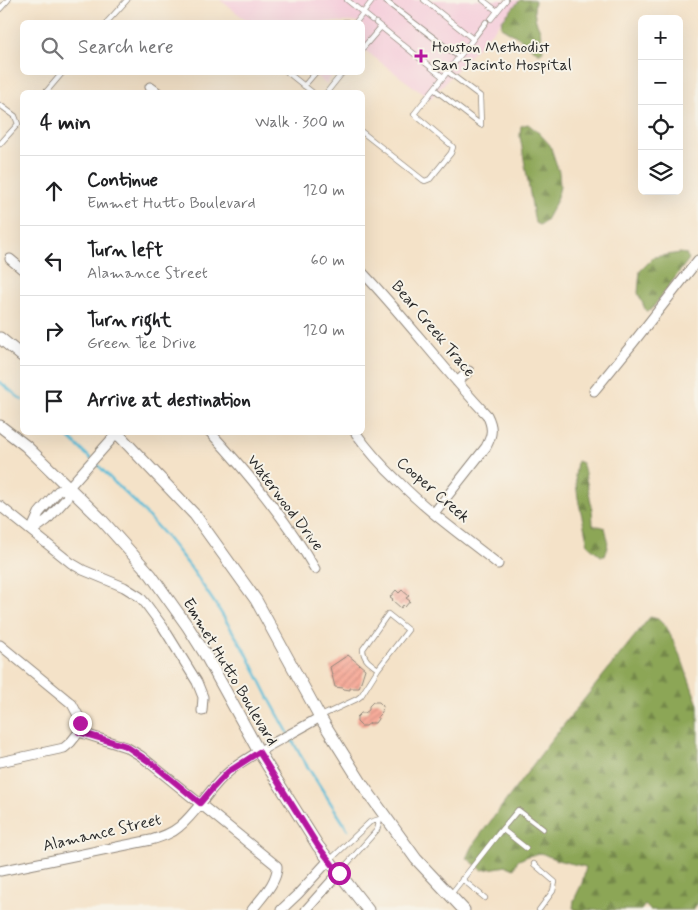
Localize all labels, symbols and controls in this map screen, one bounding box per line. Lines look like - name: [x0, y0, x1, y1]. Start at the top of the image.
- map controls: [638, 15, 683, 195]
- button: +: [638, 15, 683, 60]
- search box: [20, 20, 365, 75]
- icon: search: [38, 34, 66, 62]
- text: Search here: [78, 35, 174, 60]
- place label: Houston Methodist San Jacinto Hospital: [432, 37, 572, 76]
- marker: Houston Methodist San Jacinto Hospital: [414, 49, 428, 63]
- button: −: [638, 60, 683, 105]
- button: locate: [638, 105, 683, 150]
- text: 4 min: [40, 109, 91, 137]
- text: Walk · 300 m: [255, 112, 345, 133]
- button: layers: [638, 150, 683, 195]
- text: Continue: [87, 168, 158, 193]
- icon: ahead: [40, 177, 68, 205]
- text: 120 m: [303, 180, 345, 201]
- text: Emmet Hutto Boulevard: [87, 193, 256, 214]
- text: Turn left: [87, 238, 163, 263]
- icon: left: [40, 247, 68, 275]
- text: 60 m: [311, 250, 345, 271]
- text: Alamance Street: [87, 263, 208, 284]
- street label: Bear Creek Trace: [386, 276, 480, 382]
- text: Turn right: [87, 308, 171, 333]
- icon: right: [40, 317, 68, 345]
- text: 120 m: [303, 320, 345, 341]
- text: Green Tee Drive: [87, 333, 197, 354]
- icon: arrive: [40, 387, 68, 415]
- text: Arrive at destination: [87, 388, 251, 413]
- street label: Waterwood Drive: [242, 451, 328, 555]
- street label: Cooper Creek: [392, 452, 474, 528]
- street label: Emmet Hutto Boulevard: [178, 594, 282, 750]
- route end: [69, 712, 92, 735]
- street label: Alamance Street: [41, 809, 163, 857]
- route start: [328, 862, 351, 885]

